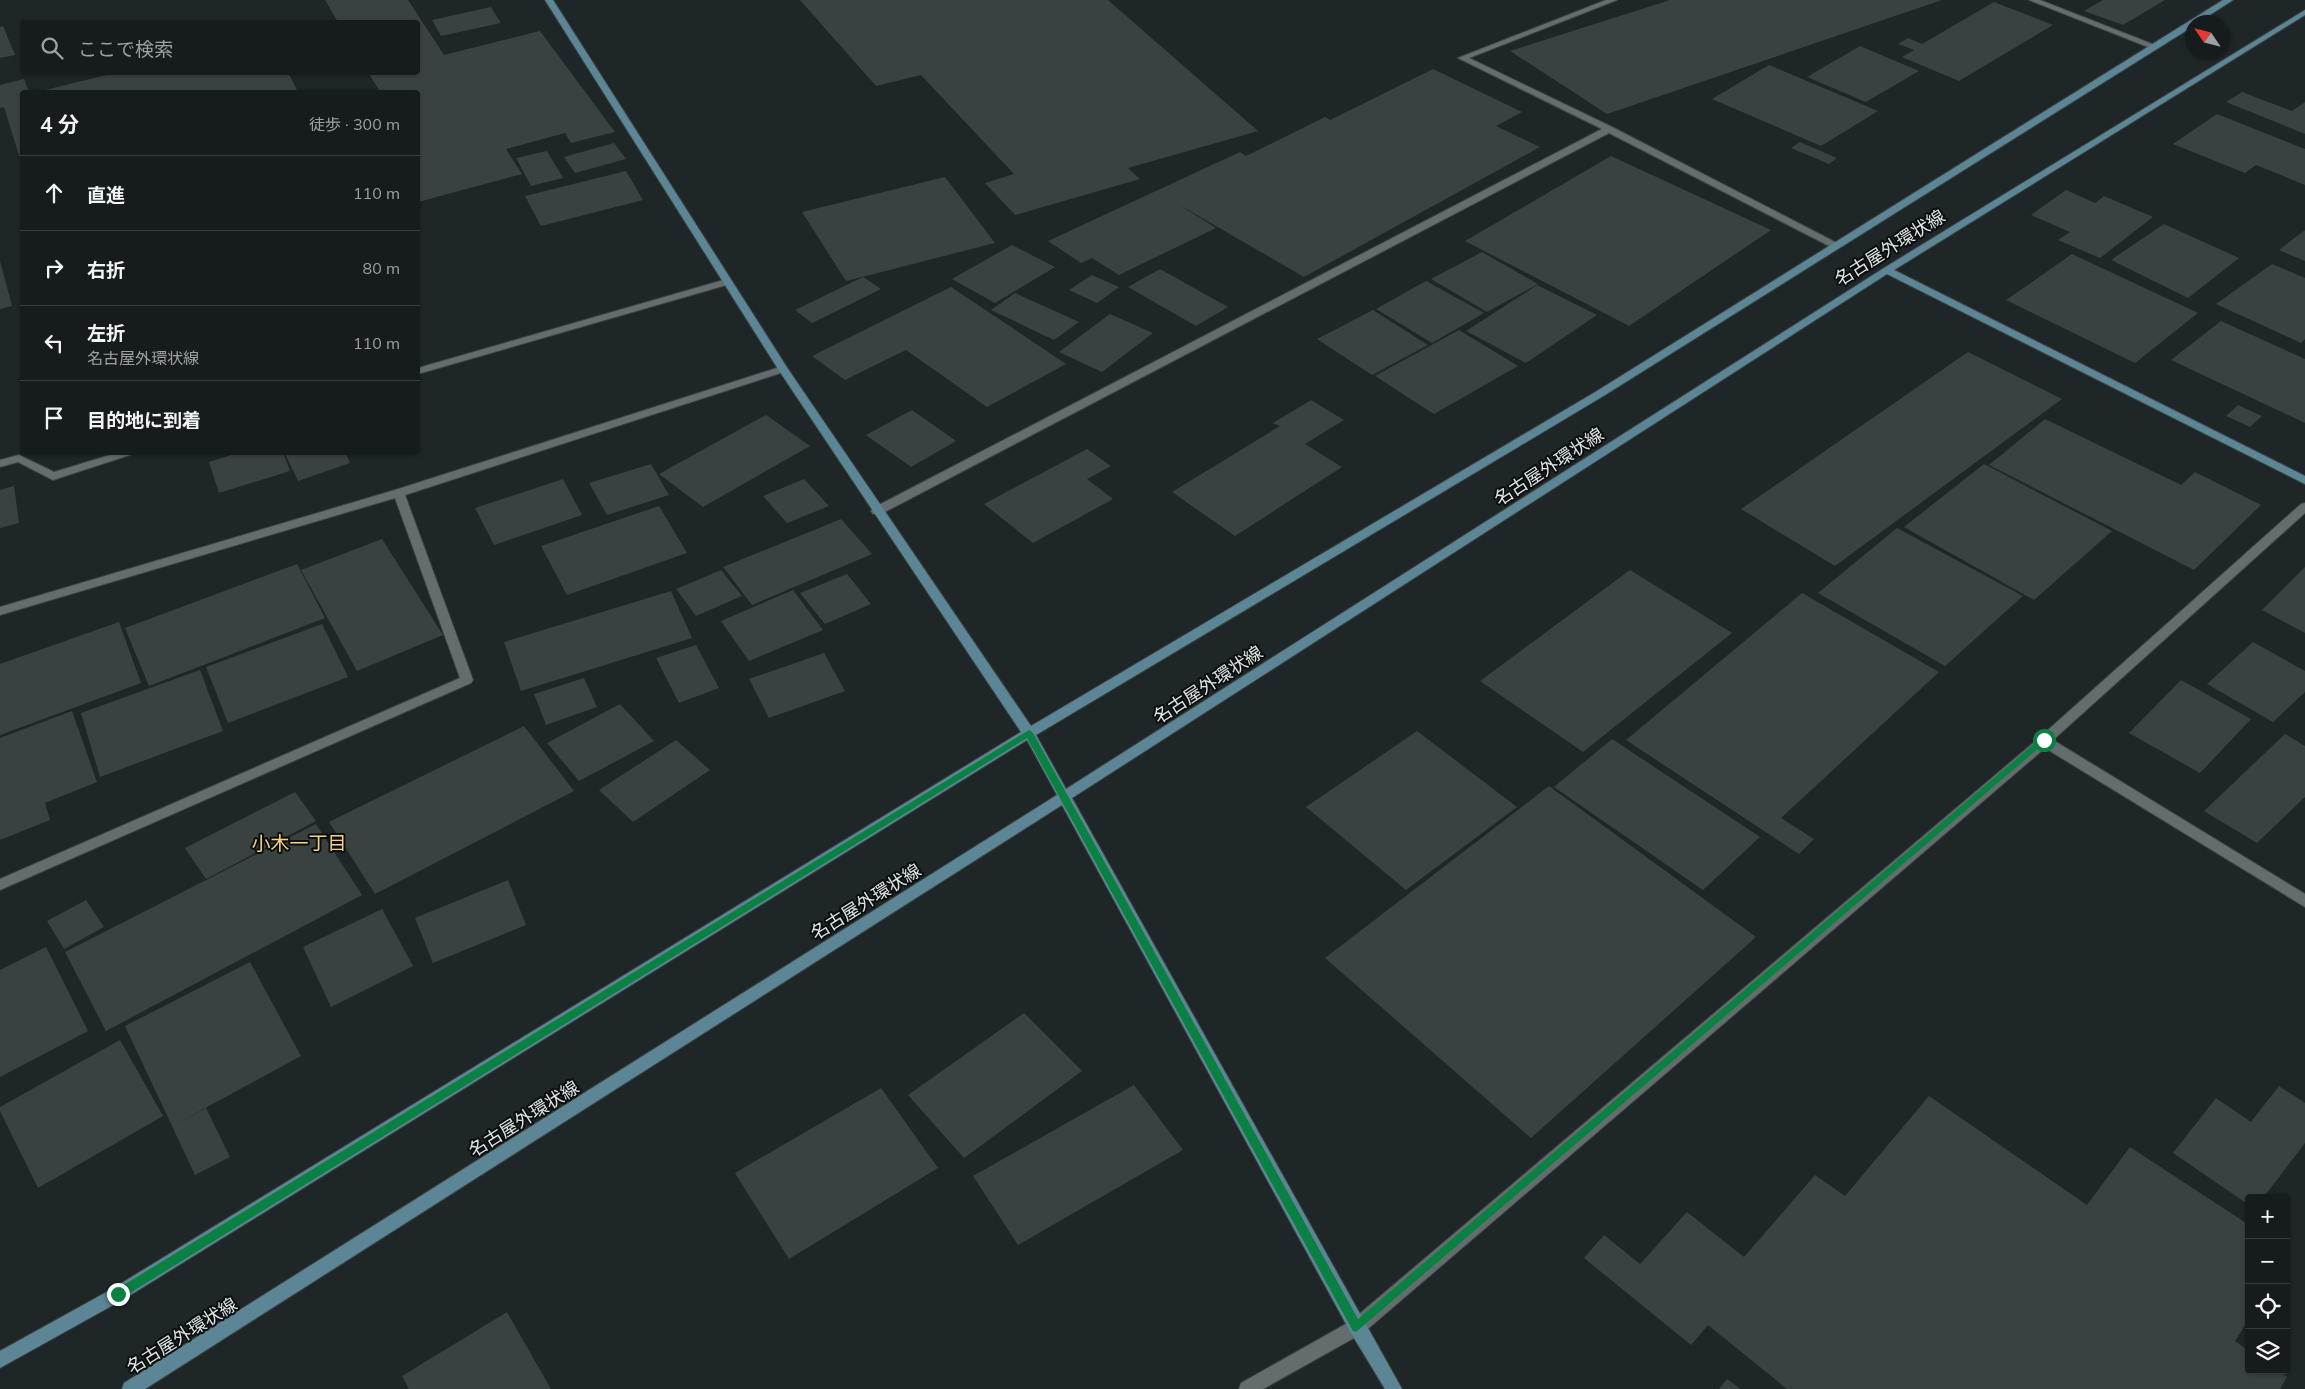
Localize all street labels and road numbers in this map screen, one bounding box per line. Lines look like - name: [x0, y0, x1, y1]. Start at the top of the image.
- street label: 名古屋外環状線: [1830, 204, 1949, 291]
- street label: 名古屋外環状線: [1490, 423, 1608, 511]
- street label: 名古屋外環状線: [1149, 641, 1267, 729]
- street label: 名古屋外環状線: [806, 858, 925, 945]
- street label: 名古屋外環状線: [464, 1075, 583, 1162]
- street label: 名古屋外環状線: [122, 1292, 241, 1379]

